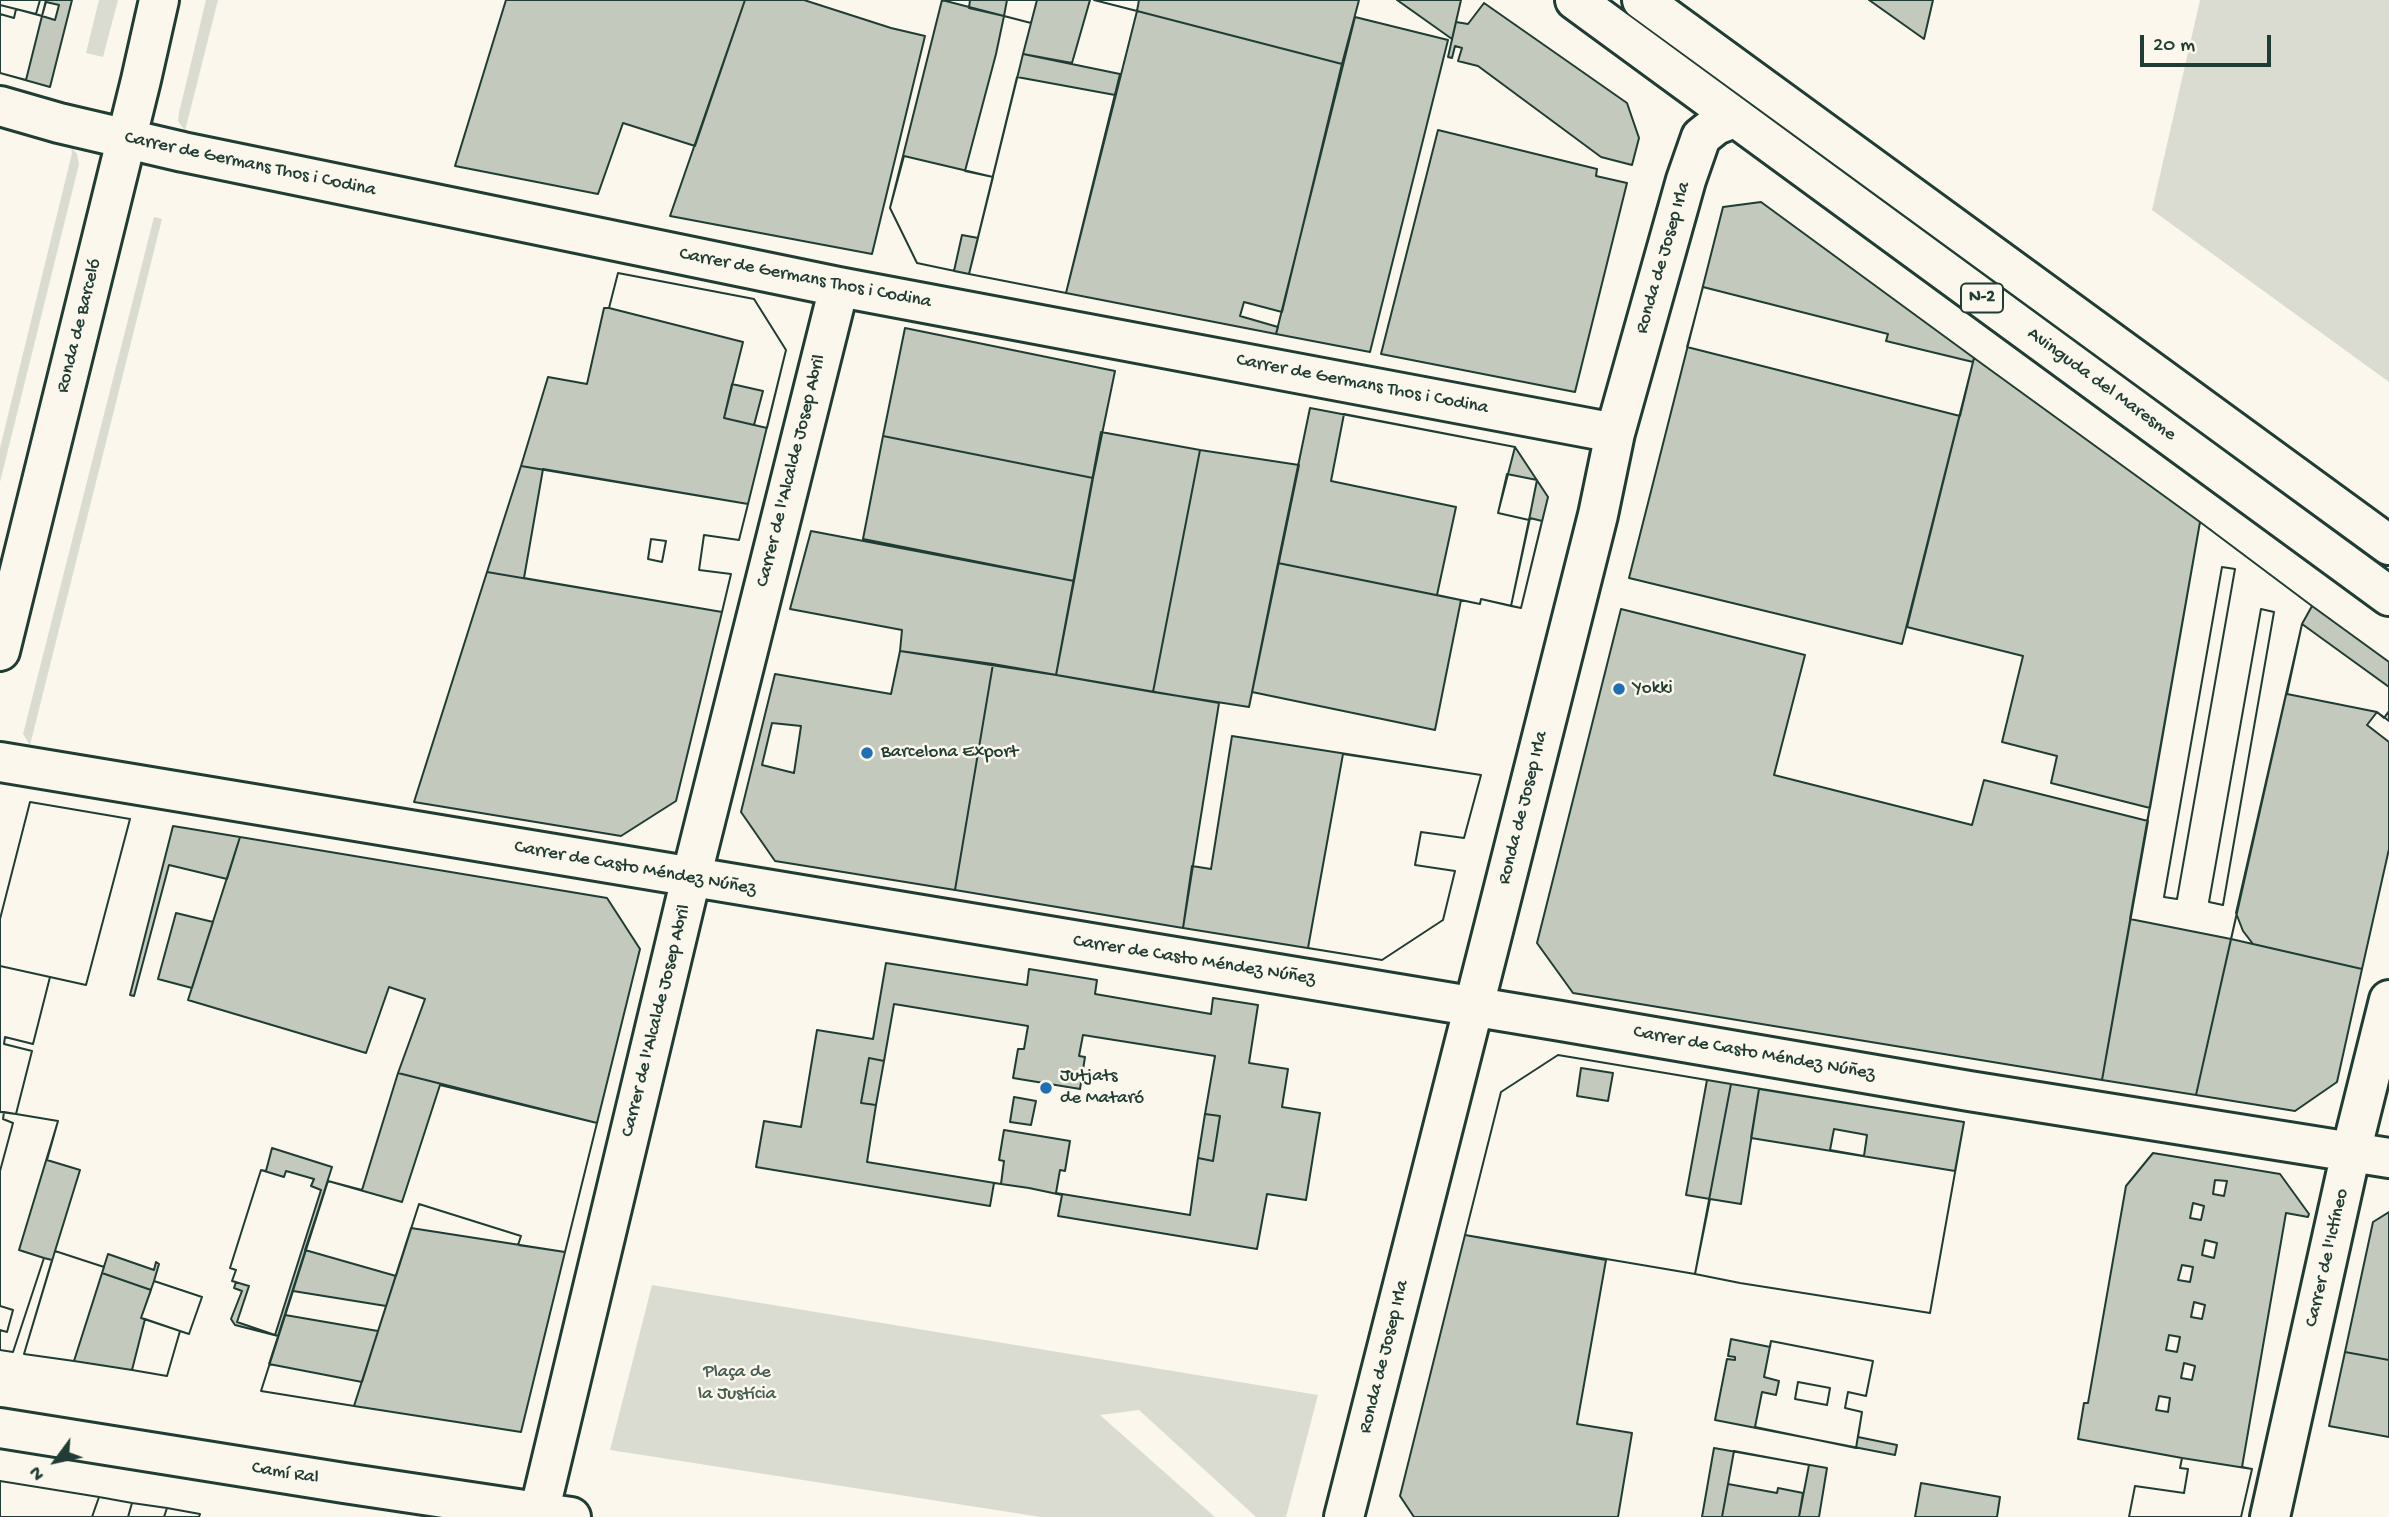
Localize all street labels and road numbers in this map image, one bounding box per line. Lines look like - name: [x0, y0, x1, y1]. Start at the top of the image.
- street label: Carrer de Germans Thos i Codina: [122, 127, 378, 203]
- street label: Ronda de Josep Irla: [1631, 179, 1697, 337]
- street label: Carrer de Germans Thos i Codina: [677, 243, 933, 315]
- street label: Ronda de Barceló: [52, 256, 108, 396]
- road number: N-2: [1961, 284, 2003, 312]
- street label: Avinguda del Maresme: [2022, 323, 2180, 447]
- street label: Carrer de Germans Thos i Codina: [1234, 349, 1490, 421]
- street label: Carrer de l'Alcalde Josep Abril: [752, 352, 832, 590]
- street label: Ronda de Josep Irla: [1494, 729, 1554, 887]
- street label: Carrer de Casto Méndez Núñez: [512, 836, 758, 902]
- street label: Carrer de l'Alcalde Josep Abril: [617, 902, 697, 1140]
- street label: Carrer de Casto Méndez Núñez: [1071, 931, 1317, 991]
- street label: Carrer de Casto Méndez Núñez: [1631, 1021, 1877, 1087]
- street label: Carrer de l'Ictíneo: [2301, 1187, 2355, 1329]
- street label: Ronda de Josep Irla: [1355, 1278, 1415, 1436]
- street label: Camí Ral: [250, 1457, 320, 1491]

